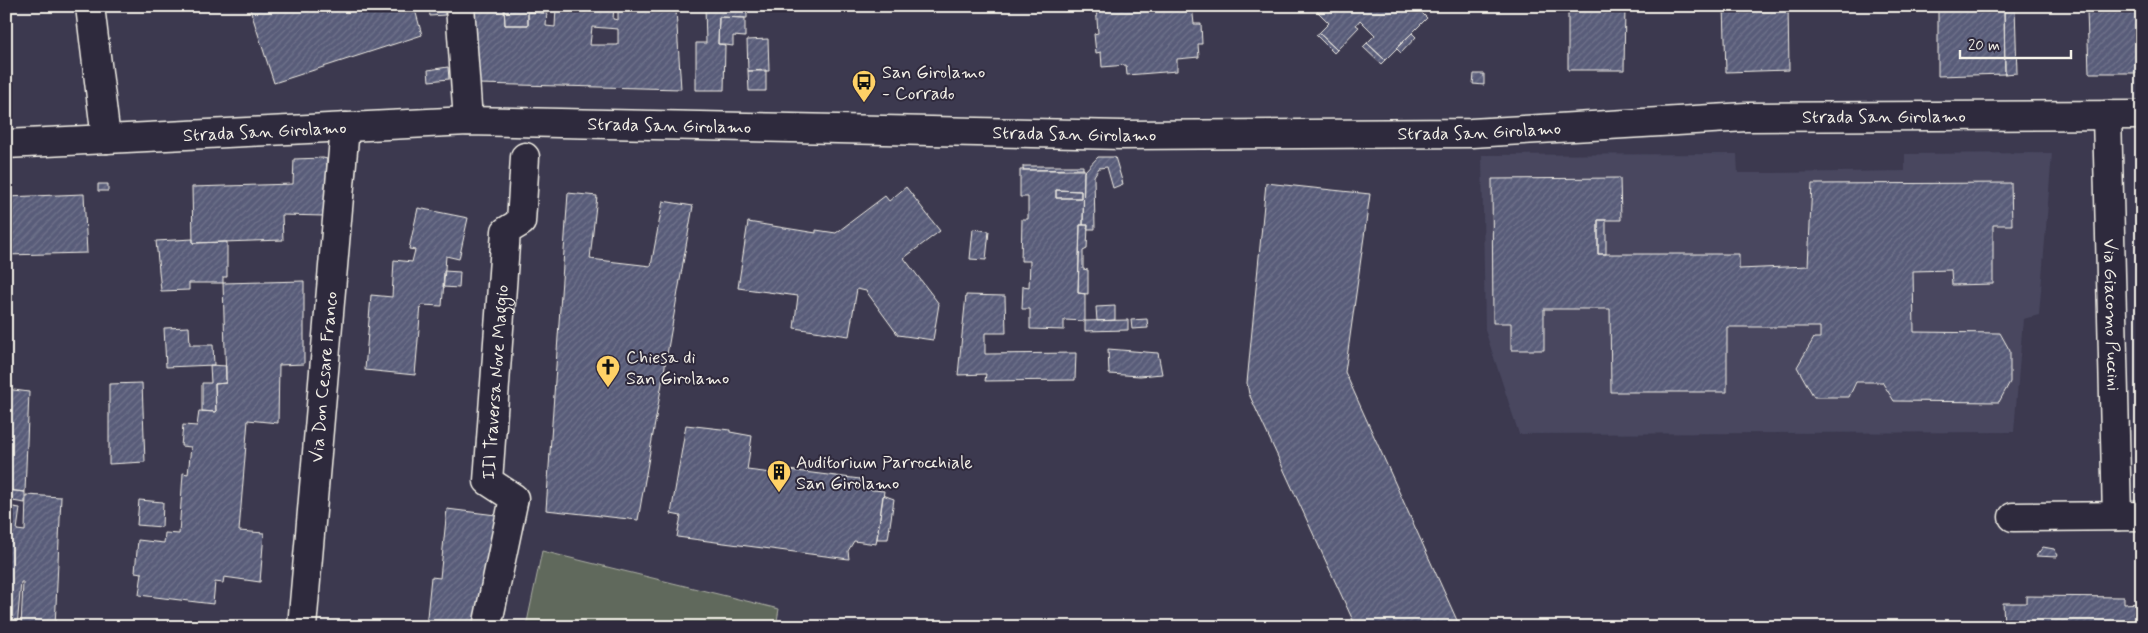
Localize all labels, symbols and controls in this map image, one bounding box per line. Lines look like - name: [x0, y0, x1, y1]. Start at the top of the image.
- scale bar: [1960, 28, 2072, 60]
- text: 20 m: [1968, 36, 2000, 56]
- place label: San Girolamo - Corrado: [882, 61, 985, 106]
- bus stop icon: San Girolamo - Corrado: [851, 69, 877, 103]
- street label: Strada San Girolamo: [1802, 105, 1966, 130]
- street label: Strada San Girolamo: [587, 113, 752, 140]
- street label: Strada San Girolamo: [182, 116, 347, 148]
- street label: Strada San Girolamo: [1397, 117, 1562, 146]
- street label: Strada San Girolamo: [992, 121, 1156, 148]
- street label: Via Giacomo Puccini: [2097, 238, 2125, 391]
- street label: III Traversa Nove Maggio: [477, 284, 516, 480]
- street label: Via Don Cesare Franco: [305, 290, 344, 464]
- place label: Chiesa di San Girolamo: [626, 346, 729, 391]
- church icon: Chiesa di San Girolamo: [595, 354, 621, 388]
- place label: Auditorium Parrocchiale San Girolamo: [796, 451, 973, 496]
- building icon: Auditorium Parrocchiale San Girolamo: [766, 459, 792, 493]

